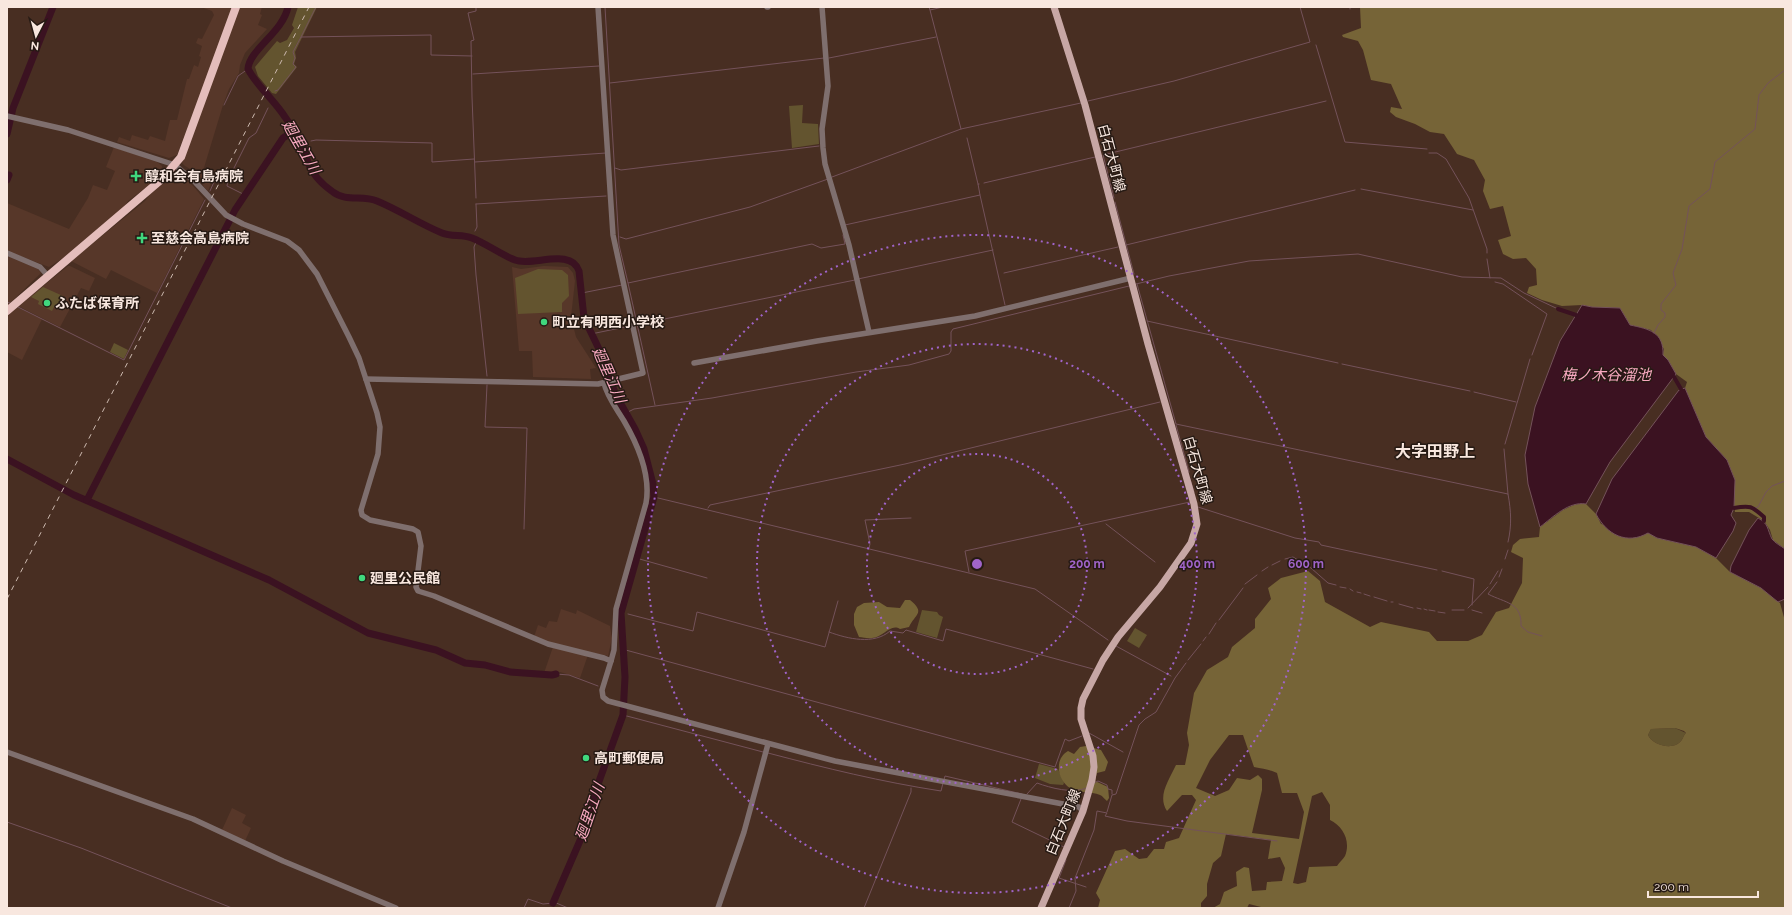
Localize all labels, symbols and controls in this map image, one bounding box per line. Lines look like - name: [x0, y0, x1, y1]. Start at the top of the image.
- north arrow: [16, 16, 56, 56]
- text: N: [30, 39, 40, 52]
- water label: 廻里江川: [278, 117, 325, 179]
- street label: 白石大町線: [1095, 122, 1129, 194]
- place label: 醇和会有島病院: [145, 168, 243, 184]
- marker: 醇和会有島病院: [130, 170, 142, 182]
- place label: 至慈会高島病院: [151, 230, 249, 246]
- marker: 至慈会高島病院: [136, 232, 148, 244]
- place label: ふたば保育所: [55, 295, 139, 311]
- marker: ふたば保育所: [42, 298, 52, 308]
- place label: 町立有明西小学校: [552, 314, 664, 330]
- marker: 町立有明西小学校: [539, 317, 549, 327]
- water label: 廻里江川: [589, 344, 630, 408]
- water label: 梅ノ木谷溜池: [1561, 366, 1653, 384]
- street label: 白石大町線: [1181, 434, 1215, 506]
- district label: 大字田野上: [1395, 442, 1475, 461]
- centre of rings: [970, 557, 984, 571]
- text: 200 m: [1069, 557, 1105, 571]
- text: 400 m: [1179, 557, 1215, 571]
- text: 600 m: [1288, 557, 1324, 571]
- place label: 廻里公民館: [370, 570, 440, 586]
- marker: 廻里公民館: [357, 573, 367, 583]
- place label: 高町郵便局: [594, 750, 664, 766]
- marker: 高町郵便局: [581, 753, 591, 763]
- water label: 廻里江川: [572, 779, 609, 843]
- street label: 白石大町線: [1042, 787, 1084, 857]
- scale bar: [1648, 873, 1758, 899]
- text: 200 m: [1654, 880, 1689, 894]

